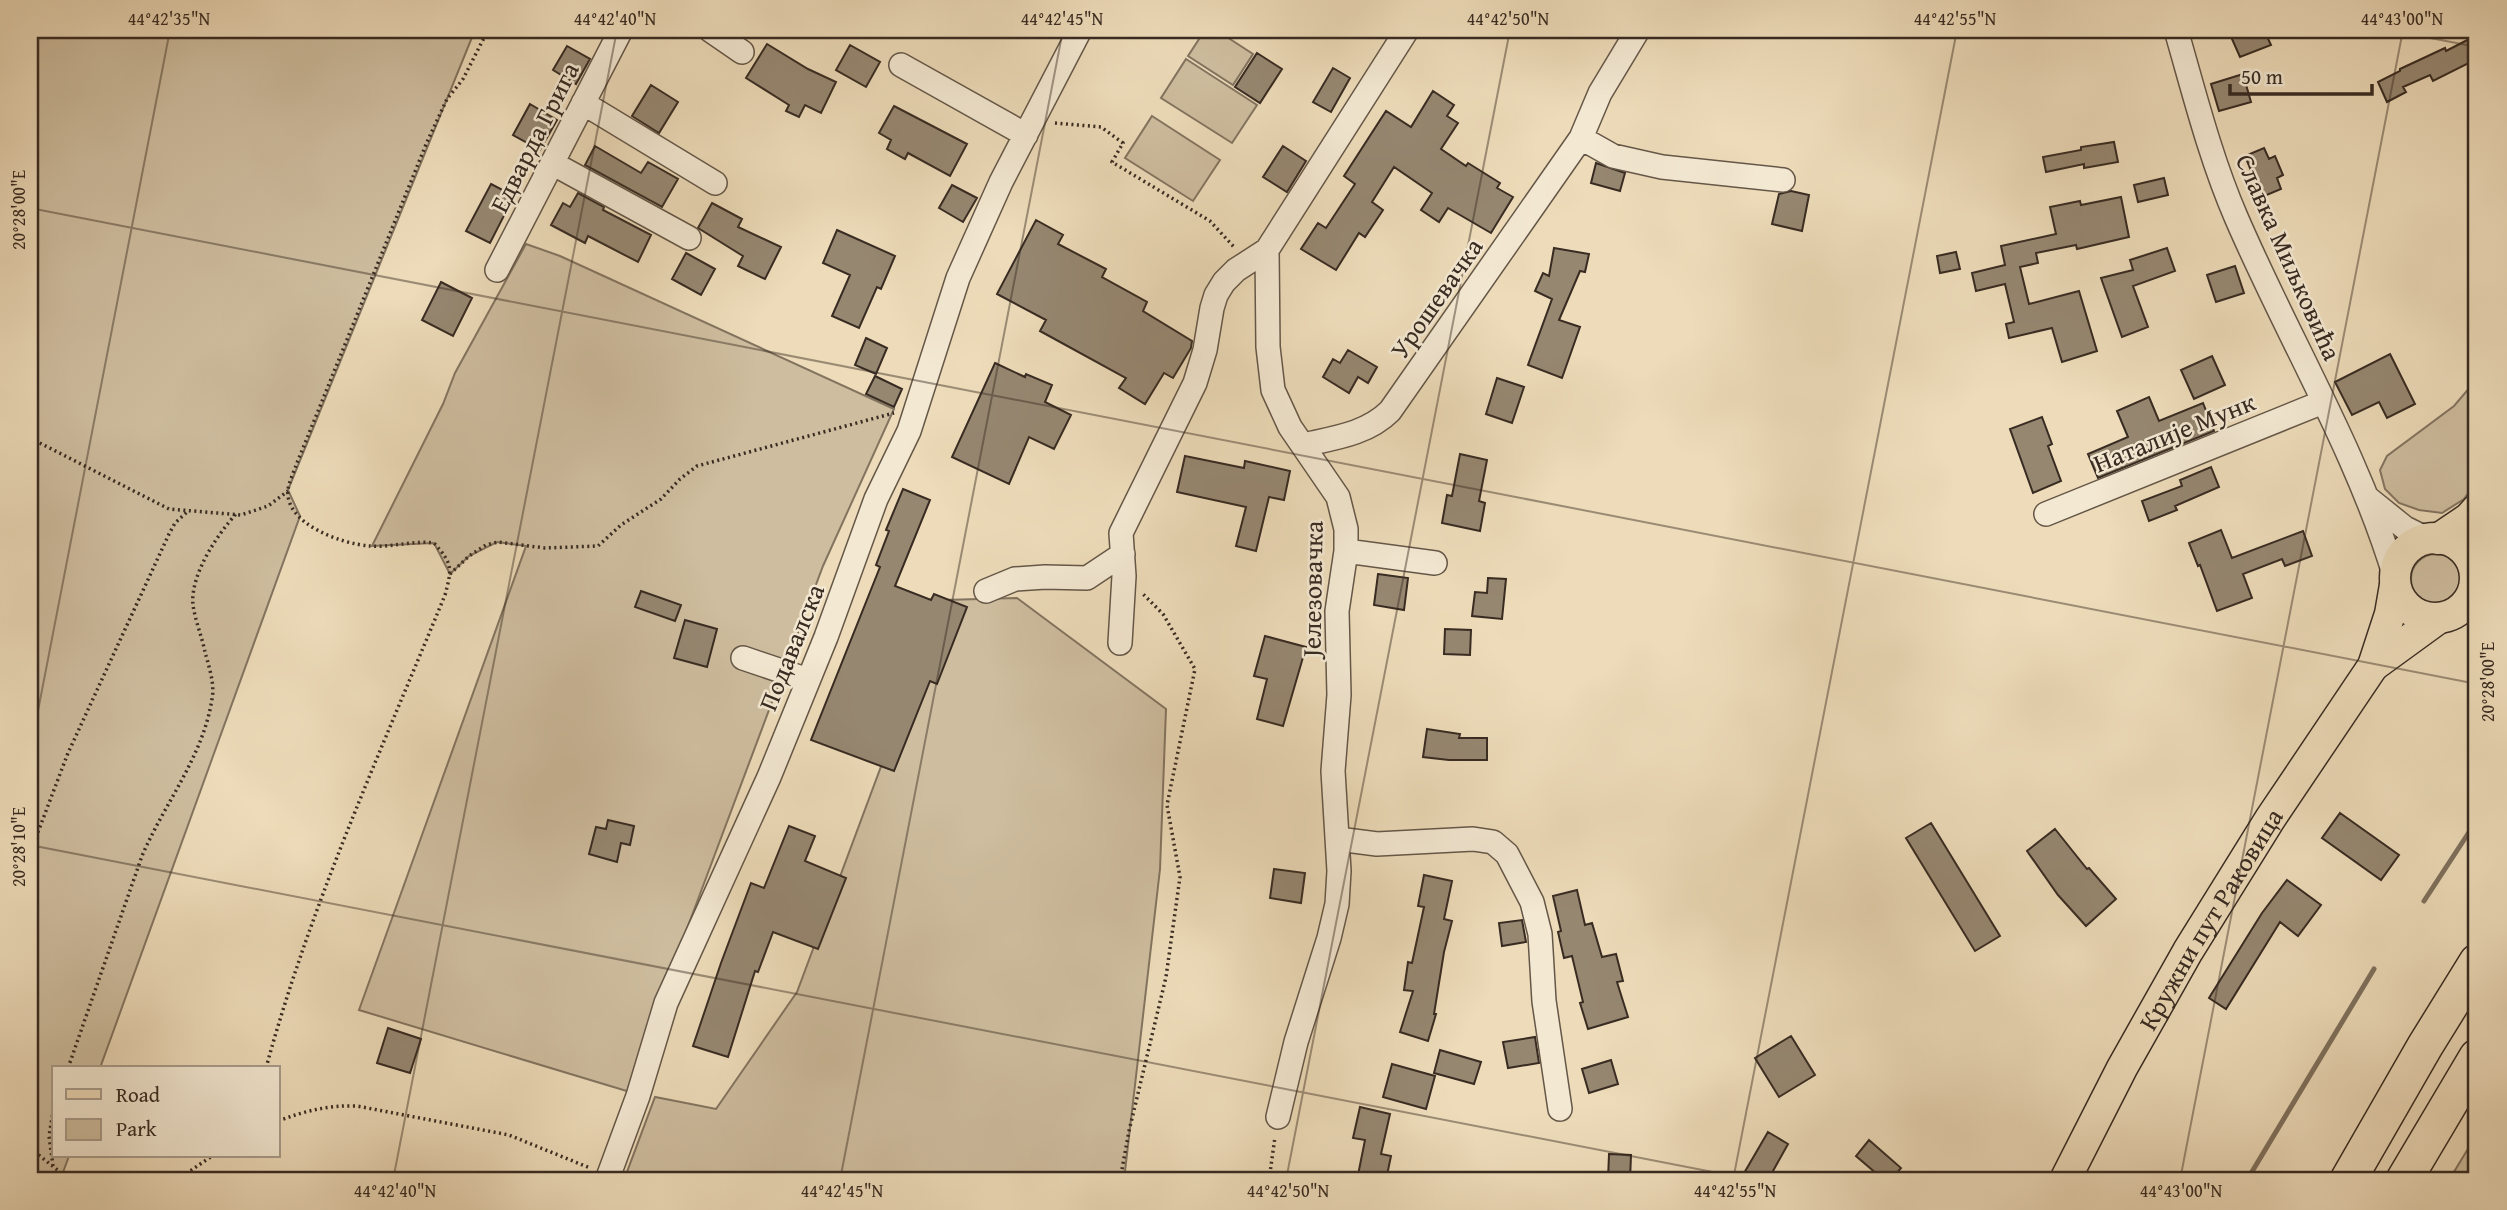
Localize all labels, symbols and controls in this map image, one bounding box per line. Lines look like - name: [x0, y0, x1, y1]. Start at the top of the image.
- text: 44°42'35"N: [128, 5, 211, 32]
- text: 44°42'40"N: [574, 5, 657, 32]
- text: 44°42'45"N: [1021, 5, 1104, 32]
- text: 44°42'50"N: [1467, 5, 1550, 32]
- text: 44°42'55"N: [1914, 5, 1997, 32]
- text: 44°43'00"N: [2361, 5, 2444, 32]
- scale bar: [2230, 52, 2372, 96]
- street label: Едварда Грига: [479, 54, 589, 219]
- text: 50 m: [2241, 61, 2283, 92]
- street label: Славка Миљковића: [2226, 148, 2352, 367]
- text: 20°28'00"E: [5, 170, 32, 250]
- street label: Урошевачка: [1380, 229, 1492, 367]
- street label: Наталије Мунк: [2087, 382, 2261, 482]
- street label: Јелезовачка: [1291, 520, 1333, 661]
- street label: Подавалска: [748, 577, 834, 716]
- text: 20°28'00"E: [2474, 642, 2501, 722]
- street label: Кружни пут Раковица: [2128, 799, 2292, 1037]
- text: 20°28'10"E: [5, 807, 32, 887]
- legend: [52, 1066, 280, 1158]
- text: Road: [116, 1079, 161, 1110]
- text: Park: [116, 1113, 157, 1144]
- text: 44°42'40"N: [354, 1177, 437, 1204]
- text: 44°42'45"N: [801, 1177, 884, 1204]
- text: 44°42'50"N: [1247, 1177, 1330, 1204]
- text: 44°42'55"N: [1694, 1177, 1777, 1204]
- text: 44°43'00"N: [2140, 1177, 2223, 1204]

